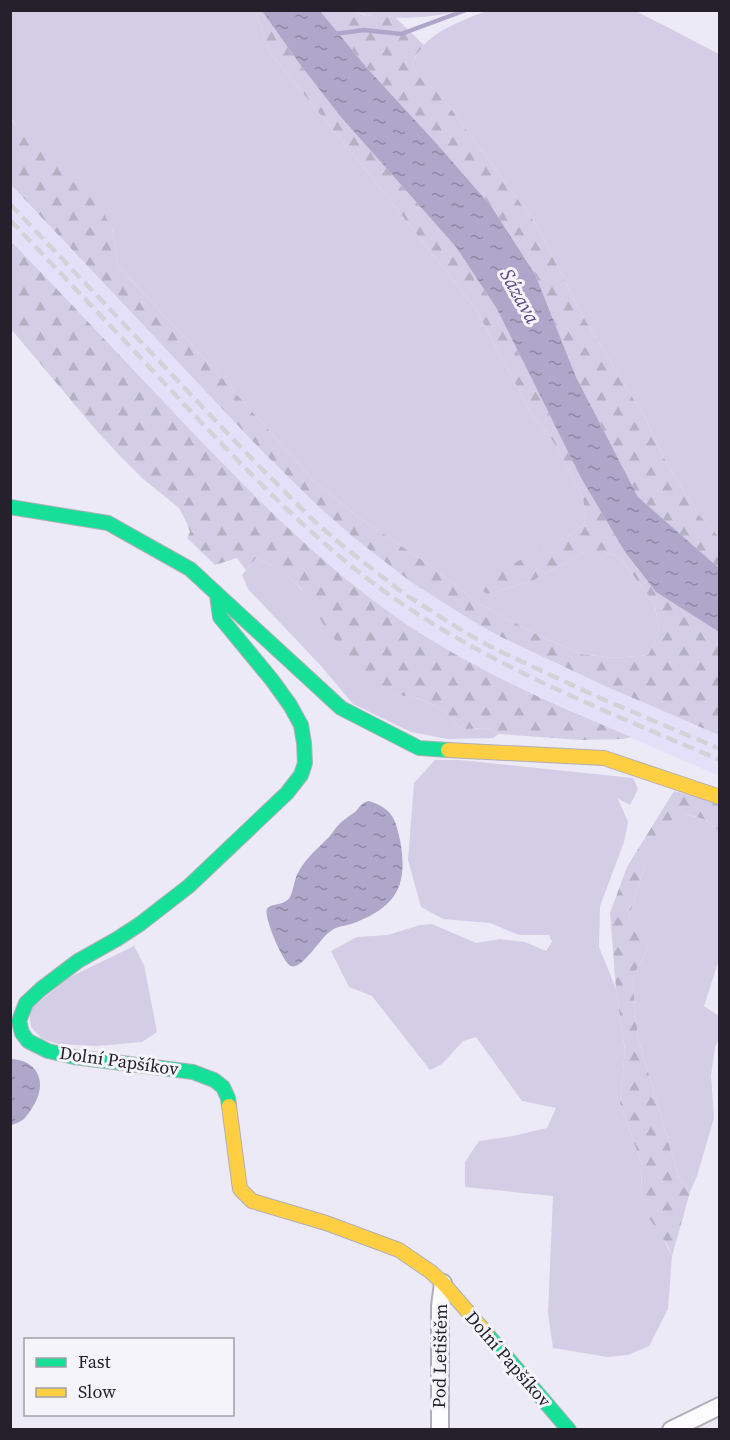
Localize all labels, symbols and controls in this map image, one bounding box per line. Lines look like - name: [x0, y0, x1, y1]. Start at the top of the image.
- water label: Sázava: [493, 263, 547, 329]
- street label: Dolní Papšíkov: [58, 1040, 180, 1081]
- street label: Pod Letištěm: [426, 1303, 453, 1409]
- street label: Dolní Papšíkov: [460, 1305, 557, 1412]
- legend: [24, 1338, 234, 1416]
- text: Fast: [78, 1349, 111, 1374]
- text: Slow: [78, 1379, 116, 1404]

